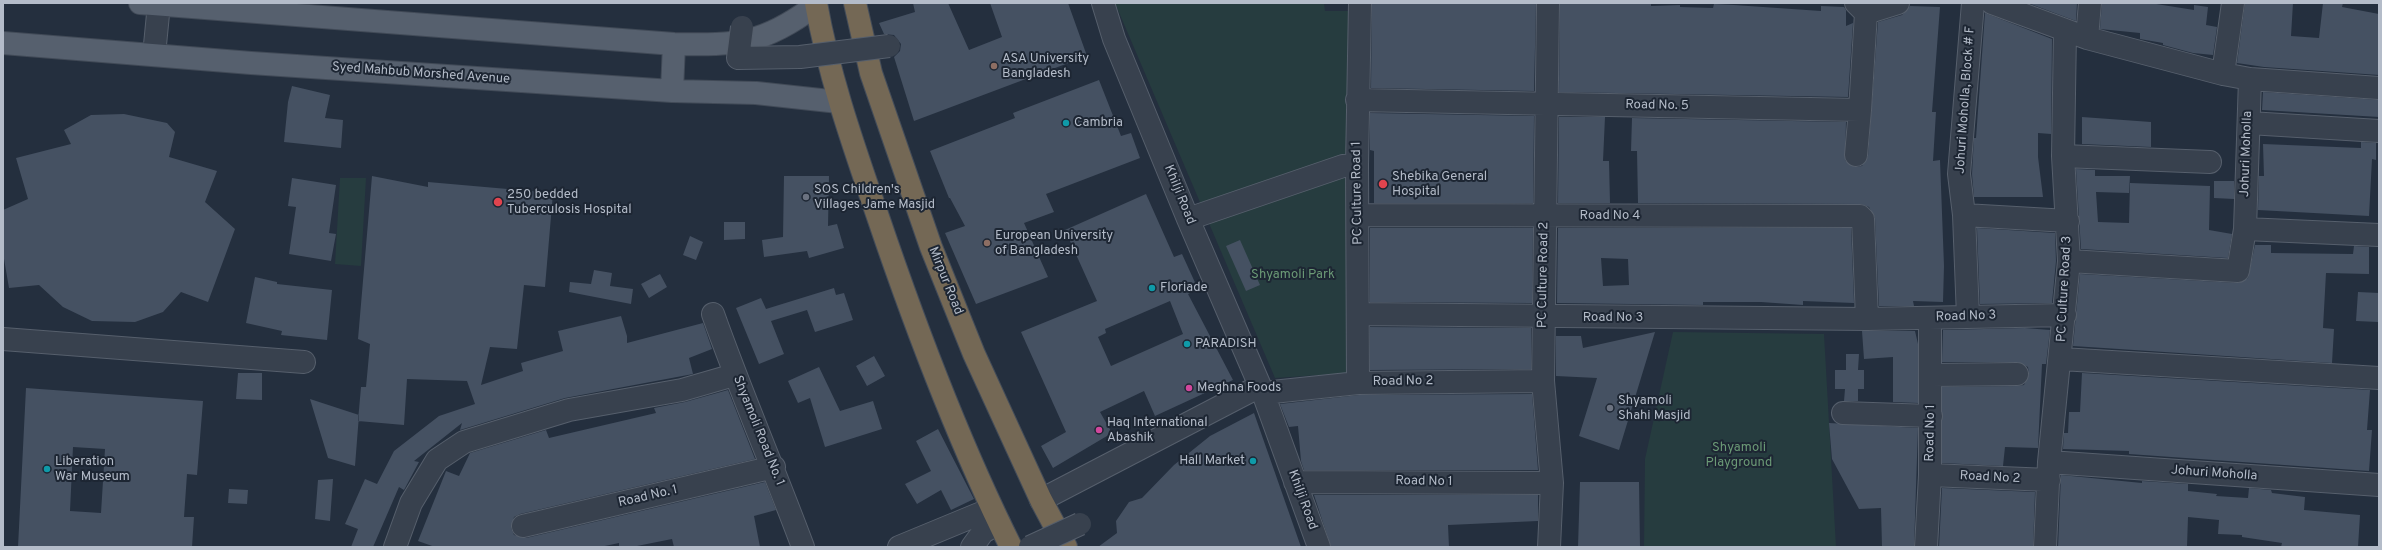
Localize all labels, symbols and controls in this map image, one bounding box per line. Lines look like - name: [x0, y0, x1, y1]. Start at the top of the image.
- street label: Johuri Moholla, Block # F: [1953, 26, 1979, 174]
- place label: ASA University Bangladesh: [1002, 51, 1089, 82]
- street label: Syed Mahbub Morshed Avenue: [331, 60, 511, 88]
- marker: ASA University Bangladesh: [989, 61, 999, 71]
- street label: Road No. 5: [1625, 98, 1689, 114]
- street label: Johuri Moholla: [2238, 110, 2256, 198]
- place label: Cambria: [1074, 115, 1123, 131]
- marker: Cambria: [1061, 118, 1071, 128]
- street label: PC Culture Road 1: [1349, 141, 1367, 245]
- street label: Khilji Road: [1160, 163, 1198, 227]
- place label: Shebika General Hospital: [1392, 169, 1487, 200]
- marker: Shebika General Hospital: [1377, 178, 1389, 190]
- place label: SOS Children's Villages Jame Masjid: [814, 182, 935, 213]
- place label: 250 bedded Tuberculosis Hospital: [507, 187, 632, 218]
- marker: SOS Children's Villages Jame Masjid: [801, 192, 811, 202]
- marker: 250 bedded Tuberculosis Hospital: [492, 196, 504, 208]
- street label: Road No 4: [1580, 208, 1640, 224]
- street label: PC Culture Road 2: [1535, 222, 1553, 328]
- place label: European University of Bangladesh: [995, 228, 1113, 259]
- street label: PC Culture Road 3: [2054, 235, 2076, 343]
- marker: European University of Bangladesh: [982, 238, 992, 248]
- street label: Mirpur Road: [924, 245, 966, 317]
- park label: Shyamoli Park: [1251, 267, 1335, 283]
- place label: Floriade: [1160, 280, 1208, 296]
- marker: Floriade: [1147, 283, 1157, 293]
- street label: Road No 3: [1935, 308, 1997, 326]
- street label: Road No 3: [1583, 310, 1643, 326]
- place label: PARADISH: [1195, 336, 1257, 352]
- marker: PARADISH: [1182, 339, 1192, 349]
- street label: Shyamoli Road No. 1: [729, 374, 787, 488]
- street label: Road No 2: [1373, 374, 1433, 390]
- place label: Meghna Foods: [1197, 380, 1281, 396]
- marker: Meghna Foods: [1184, 383, 1194, 393]
- place label: Shyamoli Shahi Masjid: [1618, 393, 1691, 424]
- marker: Shyamoli Shahi Masjid: [1605, 403, 1615, 413]
- street label: Road No 1: [1923, 404, 1939, 462]
- place label: Haq International Abashik: [1107, 415, 1208, 446]
- marker: Haq International Abashik: [1094, 425, 1104, 435]
- park label: Shyamoli Playground: [1706, 440, 1772, 471]
- place label: Hall Market: [1179, 453, 1245, 469]
- place label: Liberation War Museum: [55, 454, 130, 485]
- marker: Hall Market: [1248, 456, 1258, 466]
- street label: Johuri Moholla: [2170, 463, 2258, 485]
- marker: Liberation War Museum: [42, 464, 52, 474]
- street label: Khilji Road: [1284, 468, 1320, 532]
- street label: Road No 2: [1959, 469, 2021, 487]
- street label: Road No 1: [1395, 474, 1453, 490]
- street label: Road No. 1: [617, 483, 679, 511]

